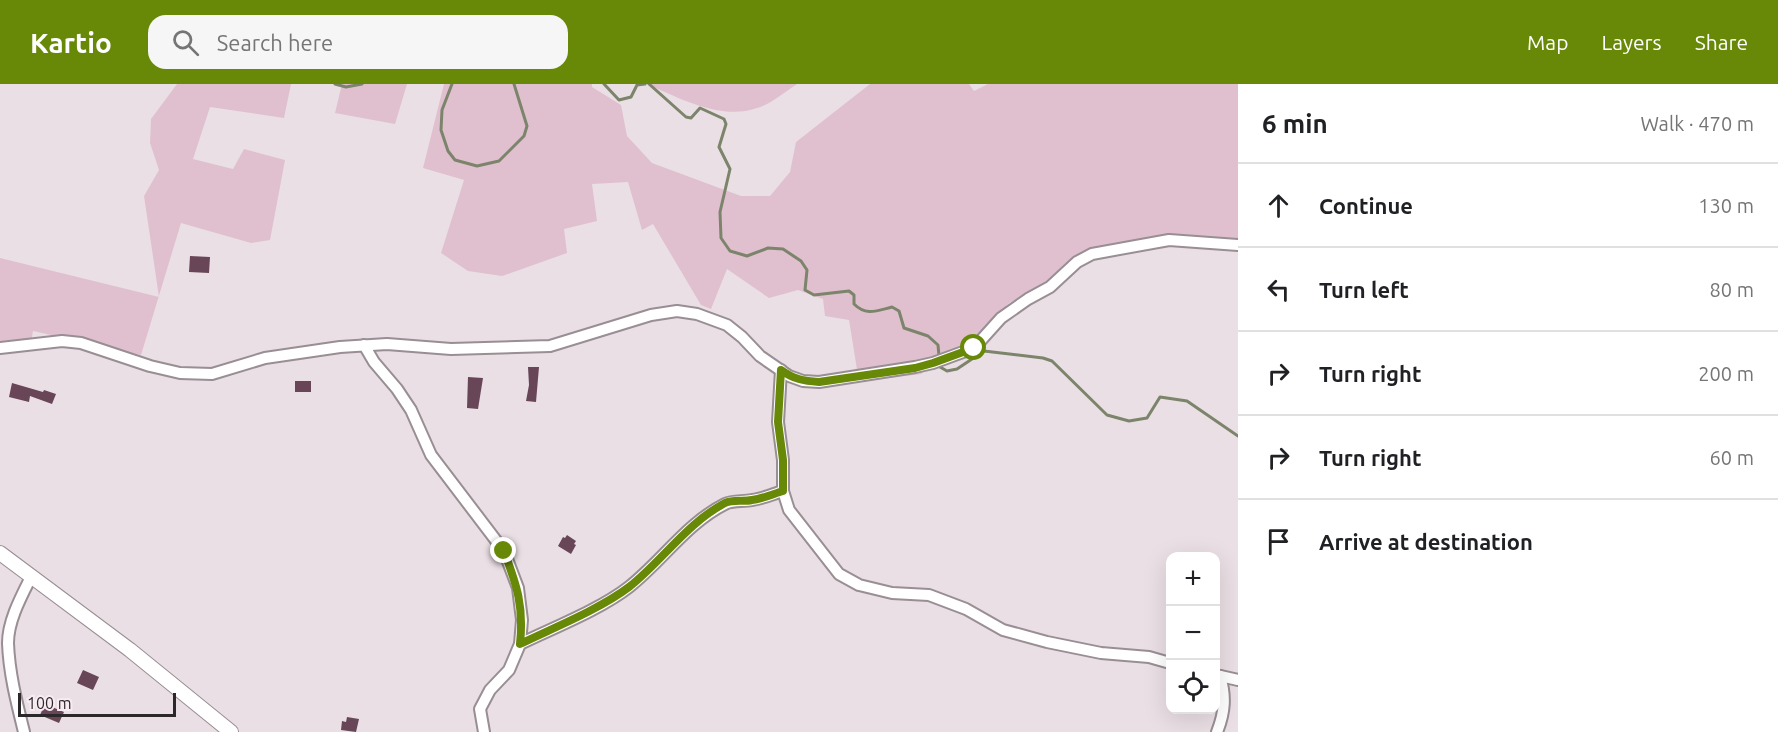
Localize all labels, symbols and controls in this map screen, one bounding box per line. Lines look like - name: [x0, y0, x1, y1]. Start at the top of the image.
- search box: [148, 15, 568, 69]
- icon: search: [169, 26, 202, 59]
- text: Kartio: [30, 27, 112, 58]
- text: Search here: [217, 30, 333, 55]
- text: Map: [1527, 30, 1568, 54]
- text: Layers: [1601, 30, 1662, 54]
- text: Share: [1695, 30, 1748, 54]
- text: 6 min: [1262, 109, 1328, 138]
- text: Walk · 470 m: [1641, 112, 1754, 135]
- icon: ahead: [1262, 189, 1295, 222]
- text: Continue: [1319, 193, 1413, 218]
- text: 130 m: [1698, 194, 1754, 217]
- icon: left: [1262, 273, 1295, 306]
- text: Turn left: [1319, 277, 1409, 302]
- text: 80 m: [1710, 278, 1754, 301]
- route start: [960, 334, 986, 360]
- icon: right: [1262, 357, 1295, 390]
- text: Turn right: [1319, 361, 1421, 386]
- text: 200 m: [1698, 362, 1754, 385]
- icon: right: [1262, 441, 1295, 474]
- text: Turn right: [1319, 445, 1421, 470]
- text: 60 m: [1710, 446, 1754, 469]
- icon: arrive: [1262, 525, 1295, 558]
- text: Arrive at destination: [1319, 529, 1533, 554]
- route end: [490, 537, 516, 563]
- map controls: [1166, 552, 1220, 714]
- button: +: [1166, 552, 1220, 606]
- button: −: [1166, 606, 1220, 660]
- button: locate: [1166, 660, 1220, 714]
- scale bar: [18, 690, 176, 718]
- text: 100 m: [27, 694, 72, 712]

